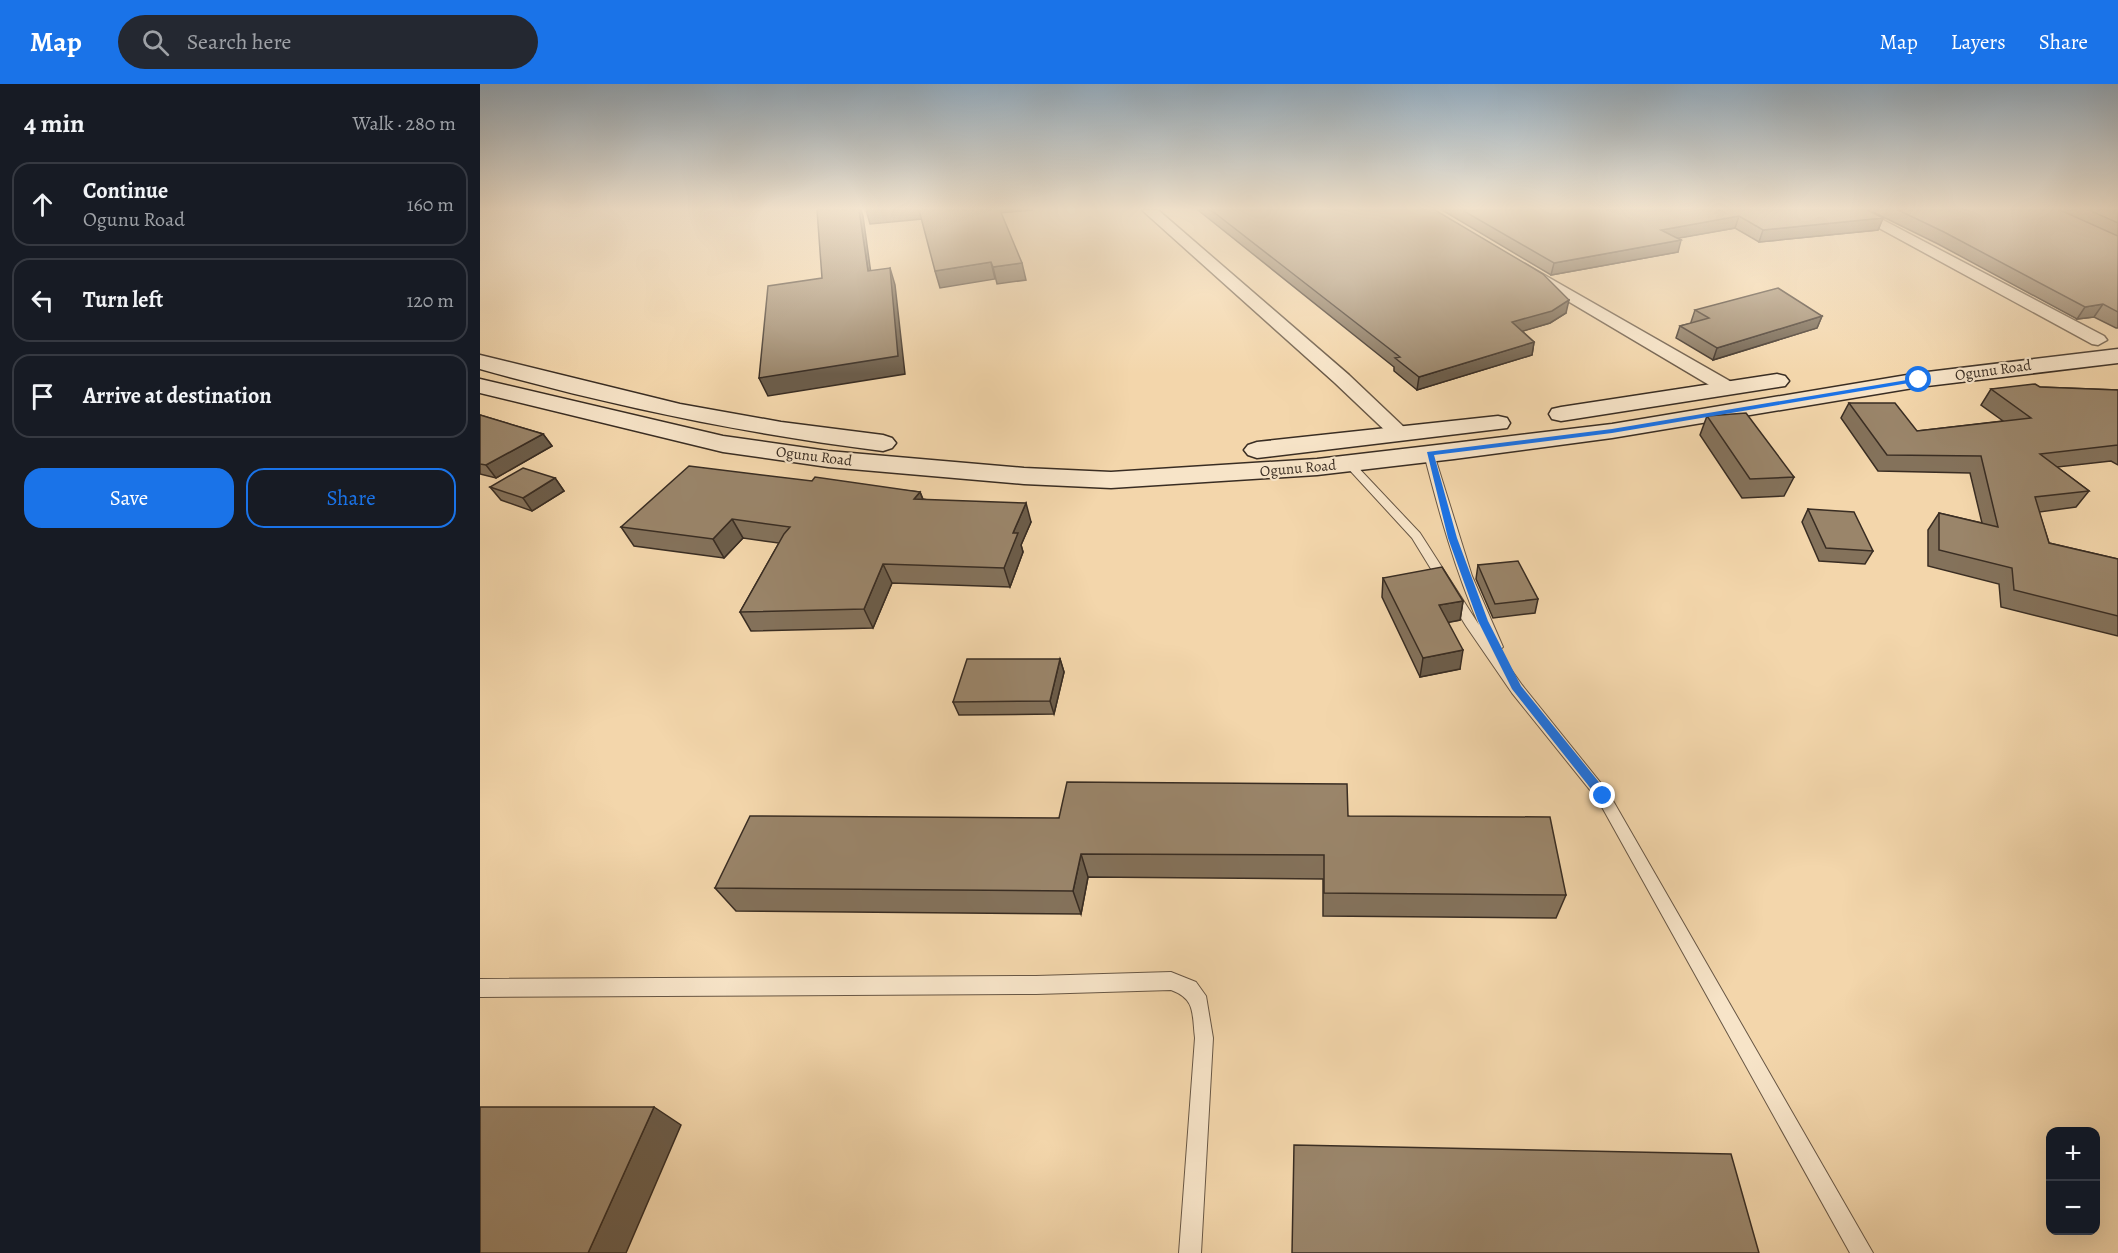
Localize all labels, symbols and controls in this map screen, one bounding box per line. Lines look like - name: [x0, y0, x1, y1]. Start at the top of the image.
- search box: [118, 15, 538, 69]
- text: Map: [30, 23, 82, 61]
- icon: search: [139, 26, 172, 59]
- text: Search here: [187, 27, 291, 57]
- text: Map: [1879, 28, 1918, 56]
- text: Layers: [1951, 28, 2006, 56]
- text: Share: [2039, 28, 2088, 56]
- text: 4 min: [24, 106, 85, 141]
- text: Walk · 280 m: [352, 110, 456, 137]
- text: Continue: [83, 176, 168, 206]
- icon: ahead: [26, 188, 59, 221]
- text: 160 m: [407, 191, 454, 218]
- text: Ogunu Road: [83, 206, 185, 233]
- icon: left: [26, 284, 59, 317]
- text: Turn left: [83, 285, 163, 315]
- text: 120 m: [406, 287, 454, 314]
- street label: Ogunu Road: [1954, 355, 2033, 385]
- route start: [1905, 366, 1931, 392]
- icon: arrive: [26, 380, 59, 413]
- text: Arrive at destination: [83, 381, 272, 411]
- street label: Ogunu Road: [775, 441, 854, 471]
- street label: Ogunu Road: [1259, 455, 1338, 481]
- button: Save: [24, 468, 234, 528]
- button: Share: [246, 468, 456, 528]
- route end: [1589, 782, 1615, 808]
- map controls: [2046, 1127, 2100, 1235]
- button: +: [2046, 1127, 2100, 1181]
- button: −: [2046, 1181, 2100, 1235]

